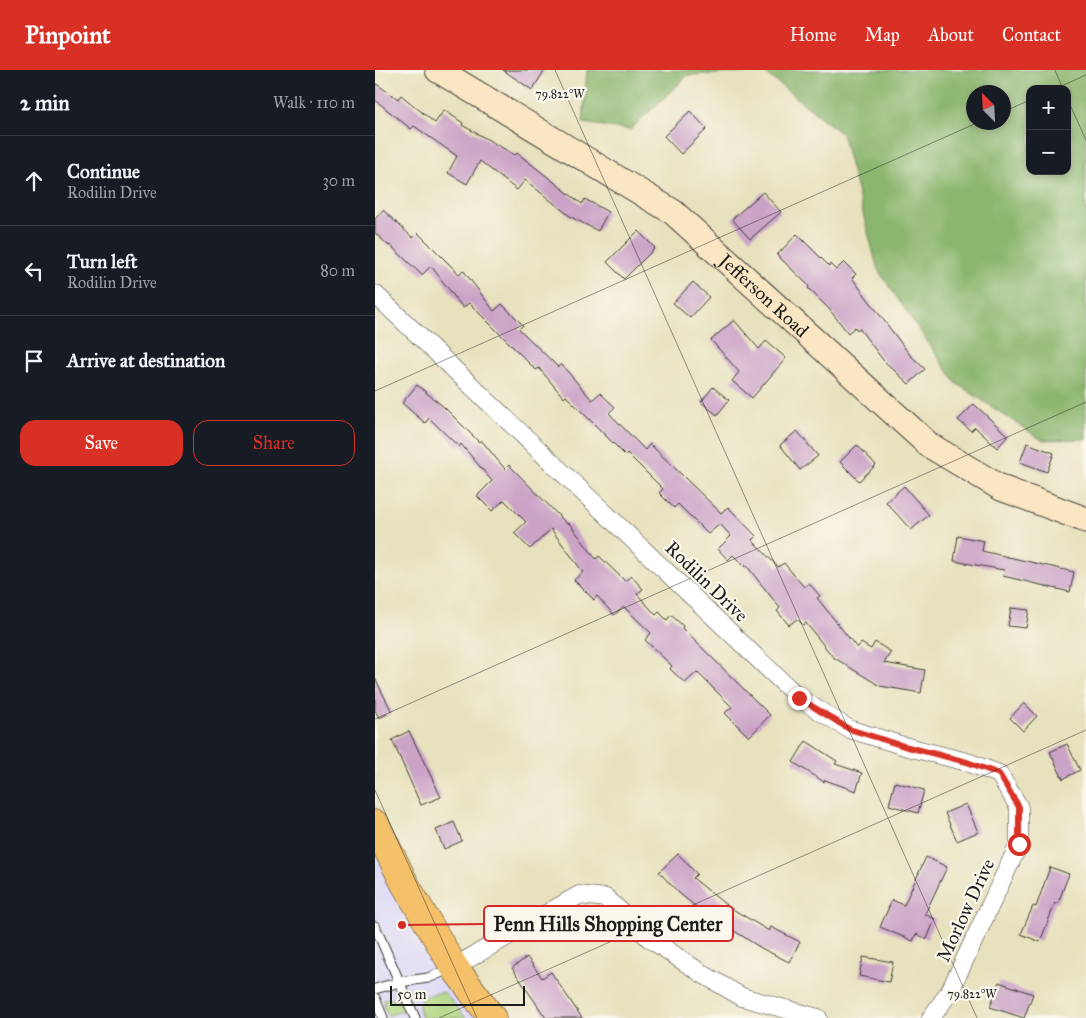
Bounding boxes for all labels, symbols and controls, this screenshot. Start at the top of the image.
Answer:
text: Pinpoint [25,20,111,50]
text: Home [790,24,837,46]
text: Map [865,24,900,46]
text: About [928,24,974,46]
text: Contact [1002,24,1061,46]
north arrow [966,85,1011,130]
map controls [1026,85,1071,175]
button: + [1026,85,1071,130]
text: 79.822°W [535,87,585,101]
text: 2 min [20,90,70,116]
text: Walk · 110 m [273,93,355,112]
button: − [1026,130,1071,175]
text: Continue [67,160,140,183]
icon: ahead [20,167,48,195]
text: 30 m [322,171,355,190]
text: Rodilin Drive [67,183,157,202]
street label: Jefferson Road [712,247,814,342]
text: Turn left [67,250,137,273]
icon: left [20,257,48,285]
text: 80 m [320,261,355,280]
text: Rodilin Drive [67,273,157,292]
icon: arrive [20,347,48,375]
text: Arrive at destination [67,349,225,372]
button: Save [20,420,183,466]
button: Share [193,420,355,466]
street label: Rodilin Drive [660,536,753,627]
route end [788,687,811,710]
route start [1008,833,1031,856]
street label: Morlow Drive [932,855,999,965]
callout: Penn Hills Shopping Center [484,906,733,941]
text: Penn Hills Shopping Center [494,912,723,937]
scale bar [390,983,525,1006]
text: 50 m [397,986,426,1003]
text: 79.822°W [947,987,997,1001]

